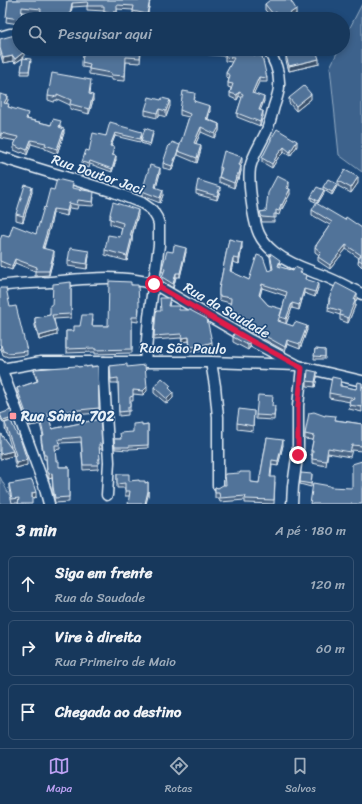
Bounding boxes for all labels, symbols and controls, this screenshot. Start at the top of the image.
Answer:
search box [12,12,350,56]
text: Pesquisar aqui [58,21,152,47]
icon: search [26,23,48,45]
street label: Rua Doutor Jaci [48,147,149,202]
route start [145,275,163,293]
street label: Rua da Saudade [178,275,275,346]
street label: Rua São Paulo [140,335,227,362]
place label: Rua Sônia, 702 [20,404,115,429]
marker: Rua Sônia, 702 [8,411,18,421]
route end [289,446,307,464]
text: 3 min [16,515,57,545]
text: A pé · 180 m [275,519,346,542]
text: Siga em frente [55,560,152,586]
icon: ahead [17,573,39,595]
text: 120 m [310,573,345,596]
text: Rua da Saudade [55,586,145,609]
text: Vire à direita [55,624,141,650]
icon: right [17,637,39,659]
text: 60 m [316,637,345,660]
text: Rua Primeiro de Maio [55,650,176,673]
text: Chegada ao destino [55,699,181,725]
icon: arrive [17,701,39,723]
tab: Mapa [46,755,72,798]
tab: Rotas [165,755,192,798]
tab: Salvos [285,755,316,798]

